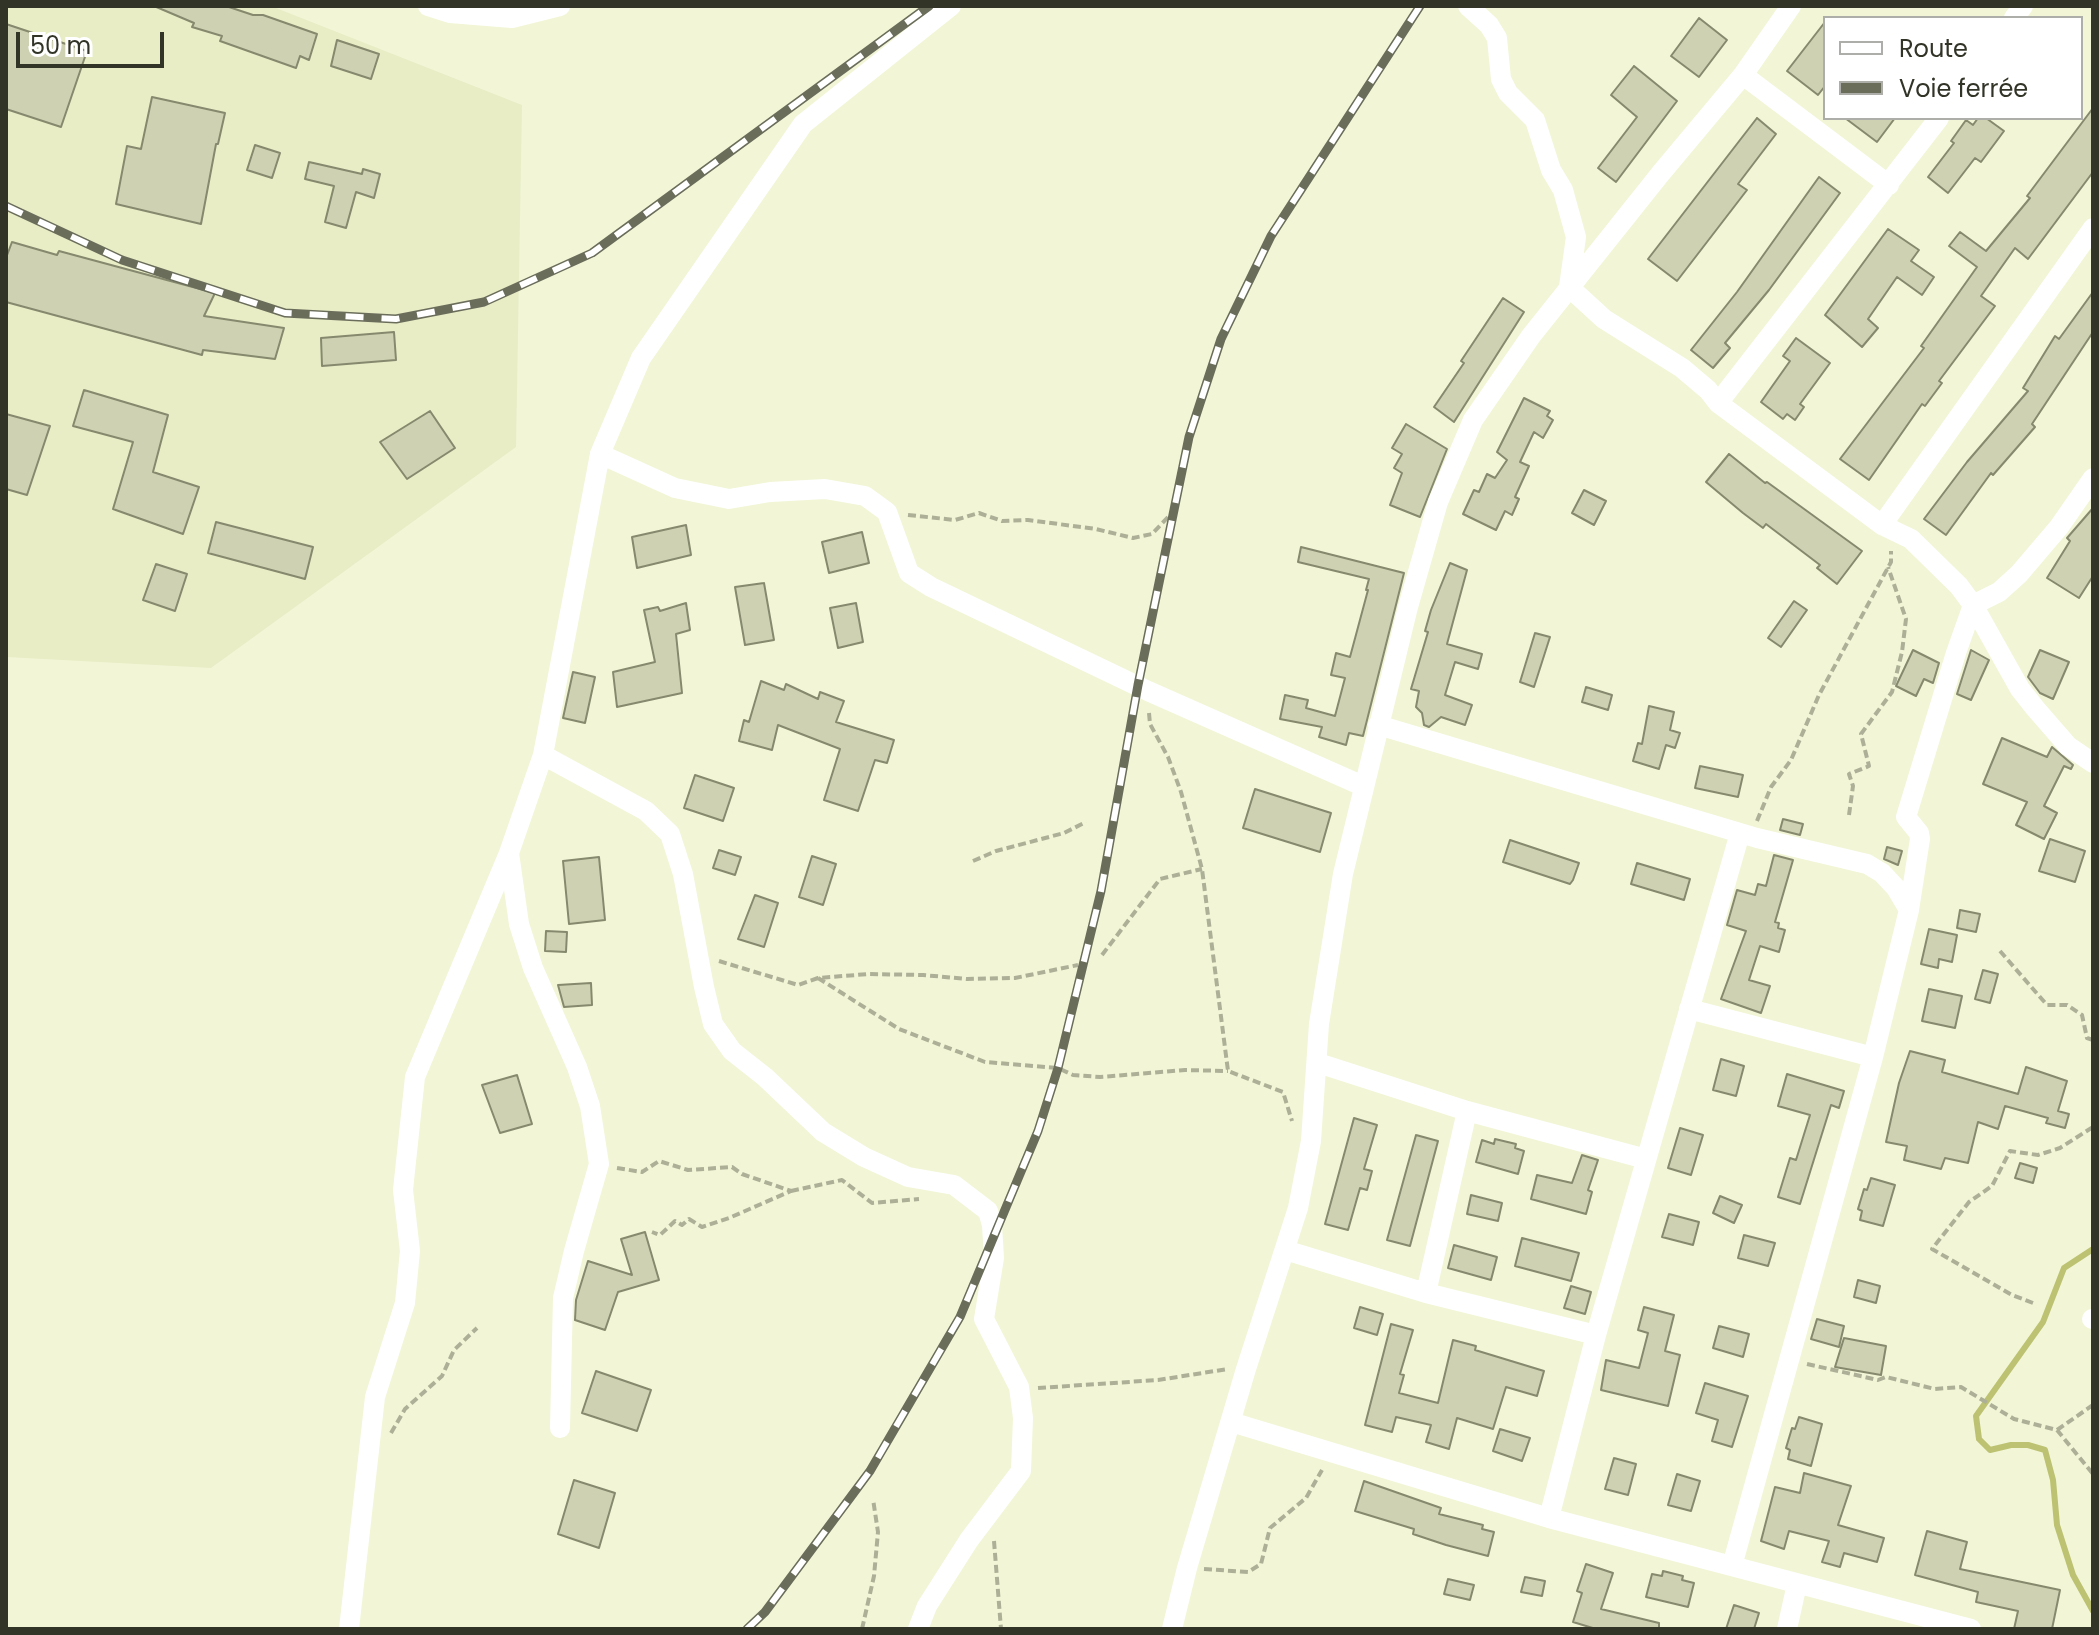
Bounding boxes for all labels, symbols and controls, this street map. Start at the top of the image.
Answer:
scale bar [20,16,168,66]
legend [1823,16,2083,120]
text: 50 m [30,29,91,62]
text: Route [1899,32,1968,65]
text: Voie ferrée [1899,72,2028,105]

